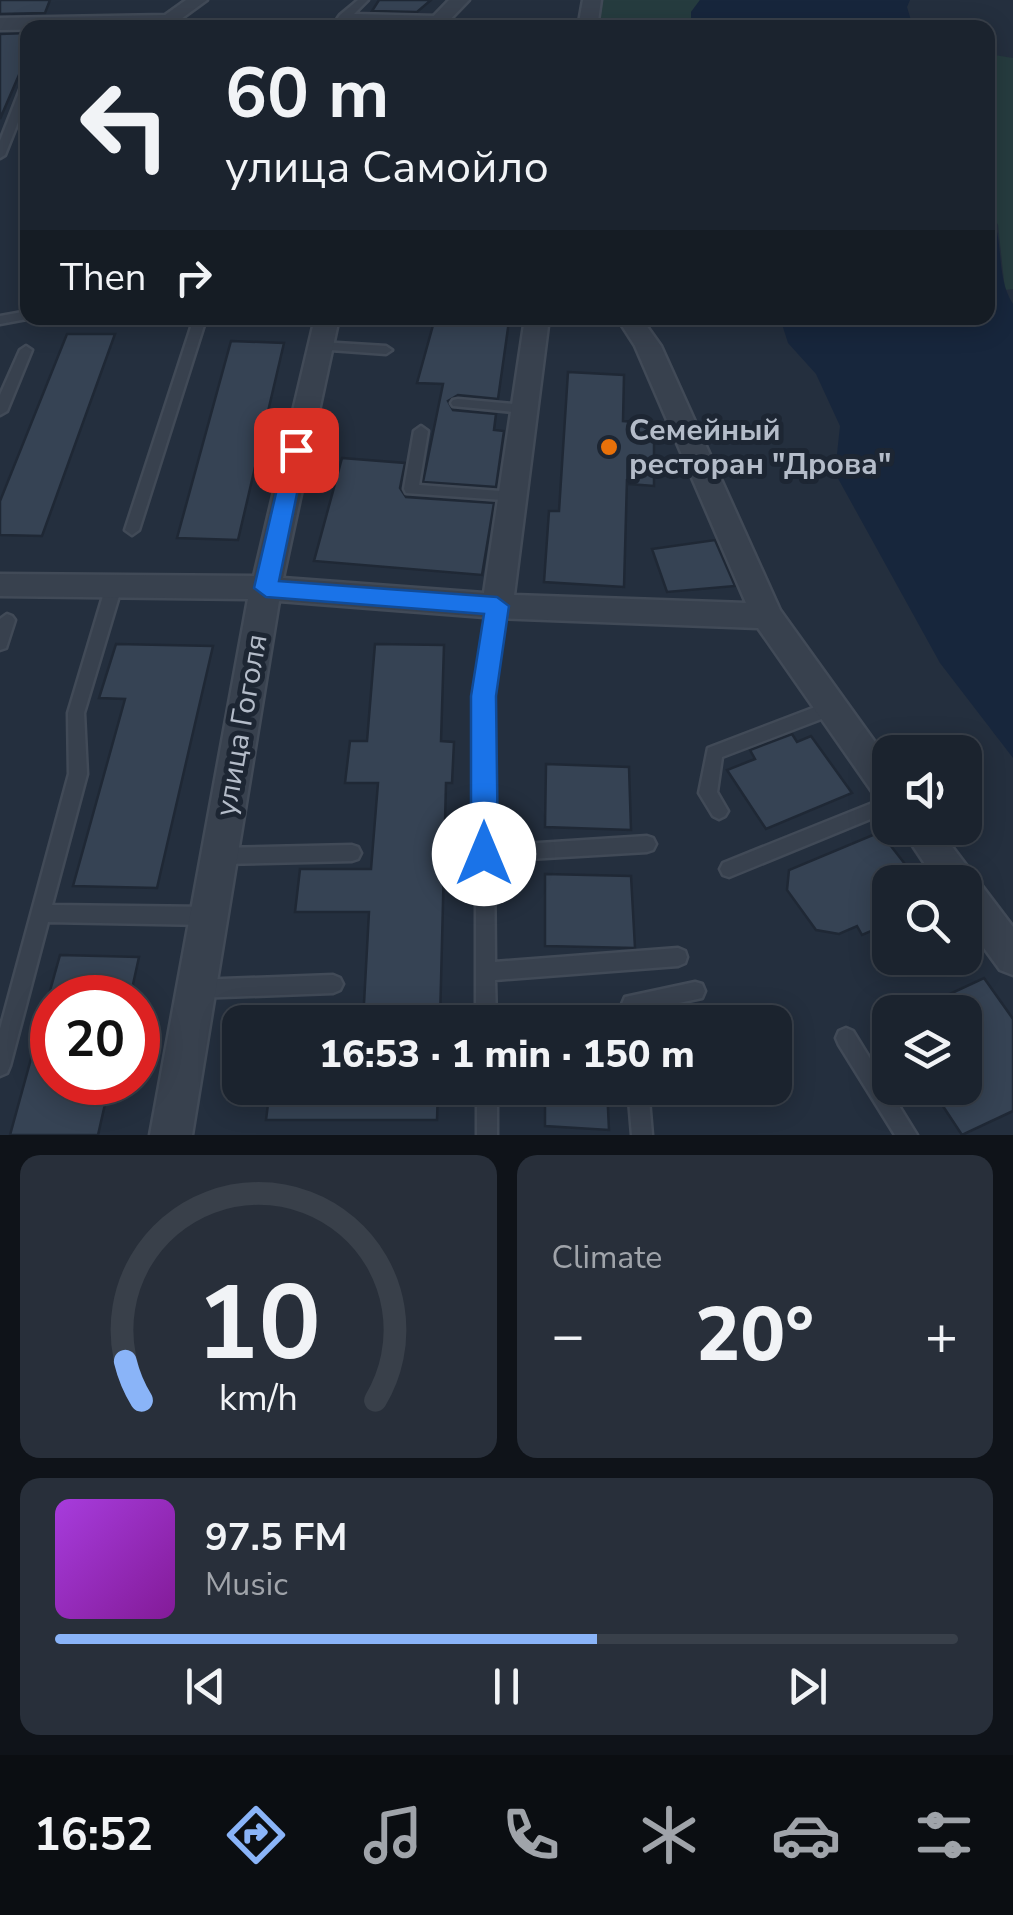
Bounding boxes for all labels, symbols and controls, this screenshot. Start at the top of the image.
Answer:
text: 60 m [225,46,389,142]
icon: left [60,60,190,190]
text: улица Самойло [225,137,549,198]
icon: right [166,250,221,305]
text: Then [60,252,146,303]
pin [254,408,339,493]
place label: Семейный ресторан "Дрова" [629,410,891,485]
icon: arrive [269,423,324,478]
marker: Семейный ресторан "Дрова" [598,436,620,458]
street label: улица Гоголя [205,631,278,819]
map controls [872,735,982,1105]
button: sound [872,735,982,845]
position arrow [432,802,536,906]
button: search [872,865,982,975]
speed limit sign: 20 [30,975,160,1105]
button: layers [872,995,982,1105]
text: 16:53 · 1 min · 150 m [319,1029,695,1080]
text: Climate [552,1236,662,1279]
text: 10 [196,1253,321,1395]
text: 20° [695,1284,814,1386]
text: − [552,1298,585,1373]
text: + [925,1298,958,1373]
text: km/h [219,1374,298,1423]
text: 97.5 FM [205,1512,347,1563]
text: Music [205,1563,288,1606]
icon: previous [178,1659,233,1714]
icon: pause [479,1659,534,1714]
icon: next [780,1659,835,1714]
icon: directions [221,1800,291,1870]
icon: music [358,1800,428,1870]
icon: phone [496,1800,566,1870]
icon: climate [634,1800,704,1870]
icon: car [771,1800,841,1870]
icon: filters [909,1800,979,1870]
text: 16:52 [34,1805,153,1866]

